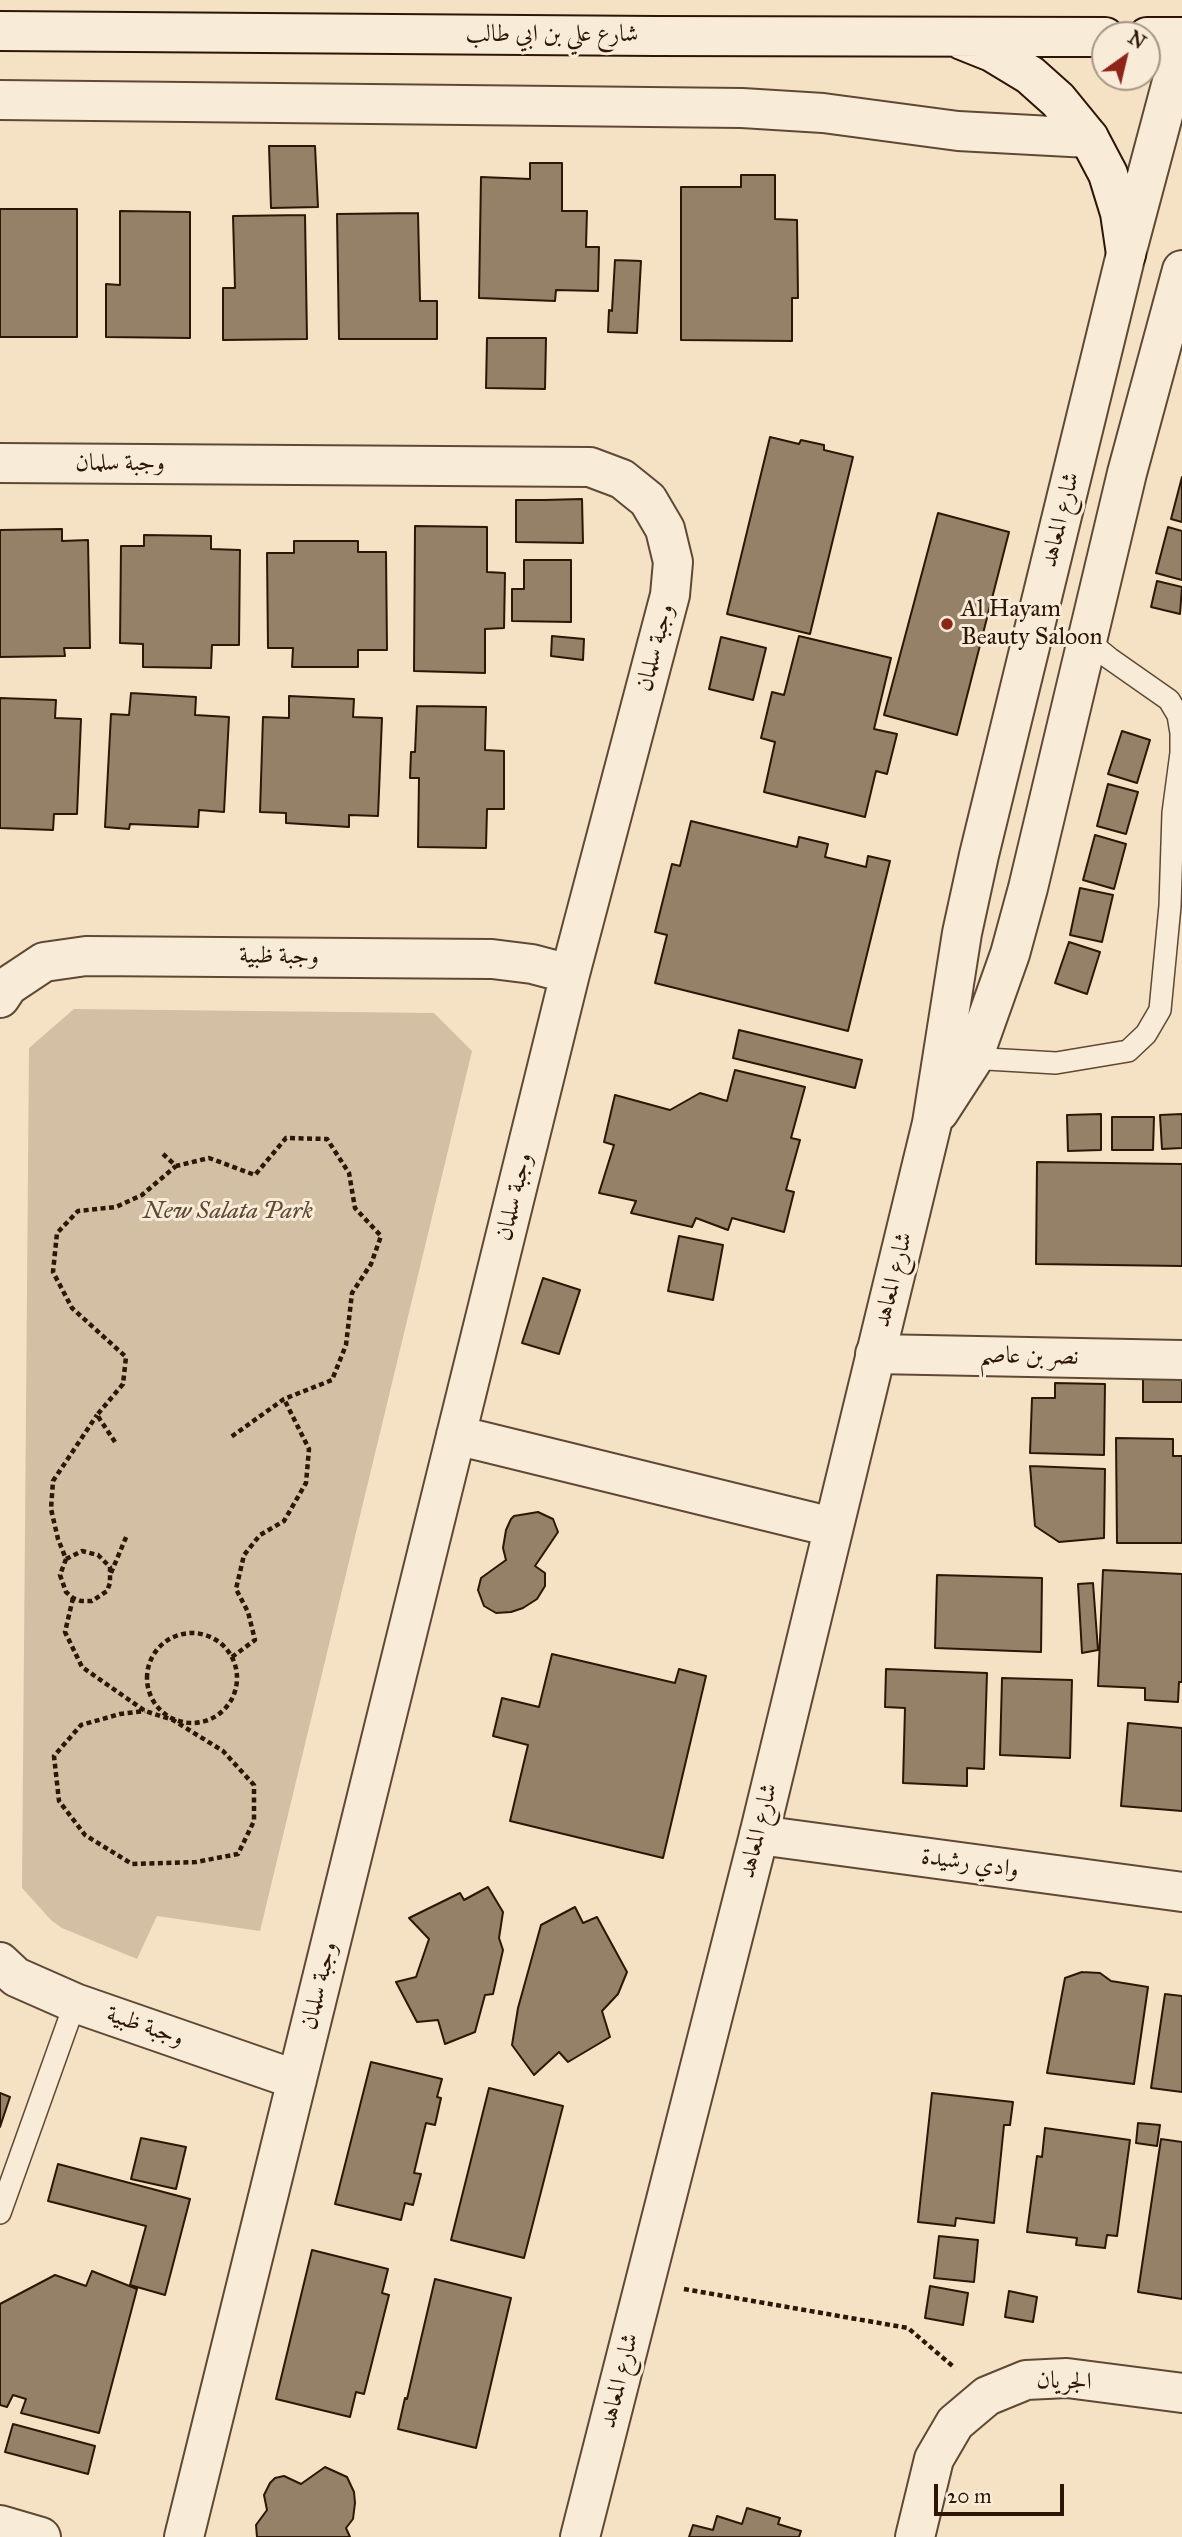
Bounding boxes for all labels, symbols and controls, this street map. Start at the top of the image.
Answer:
street label: شارع علي بن ابي طالب [466,21,638,49]
north arrow [1091,21,1161,91]
text: N [1124,26,1150,54]
street label: وجبة سلمان [75,450,165,478]
street label: شارع المعاهد [1035,469,1087,571]
place label: Al Hayam Beauty Saloon [961,596,1103,652]
street label: وجبة سلمان [631,601,681,695]
marker: Al Hayam Beauty Saloon [939,616,955,632]
street label: وجبة ظبية [239,942,319,972]
street label: وجبة سلمان [490,1150,540,1244]
park label: New Salata Park [143,1198,313,1226]
street label: شارع المعاهد [868,1229,920,1331]
street label: نصر بن عاصم [979,1342,1079,1372]
street label: شارع المعاهد [733,1780,785,1882]
street label: وادي رشيدة [919,1843,1021,1885]
street label: وجبة سلمان [295,1939,345,2033]
street label: وجبة ظبية [103,2000,187,2054]
street label: شارع المعاهد [594,2330,646,2432]
street label: الجريان [1036,2367,1092,2397]
scale bar [937,2470,1066,2514]
text: 20 m [947,2483,992,2509]

